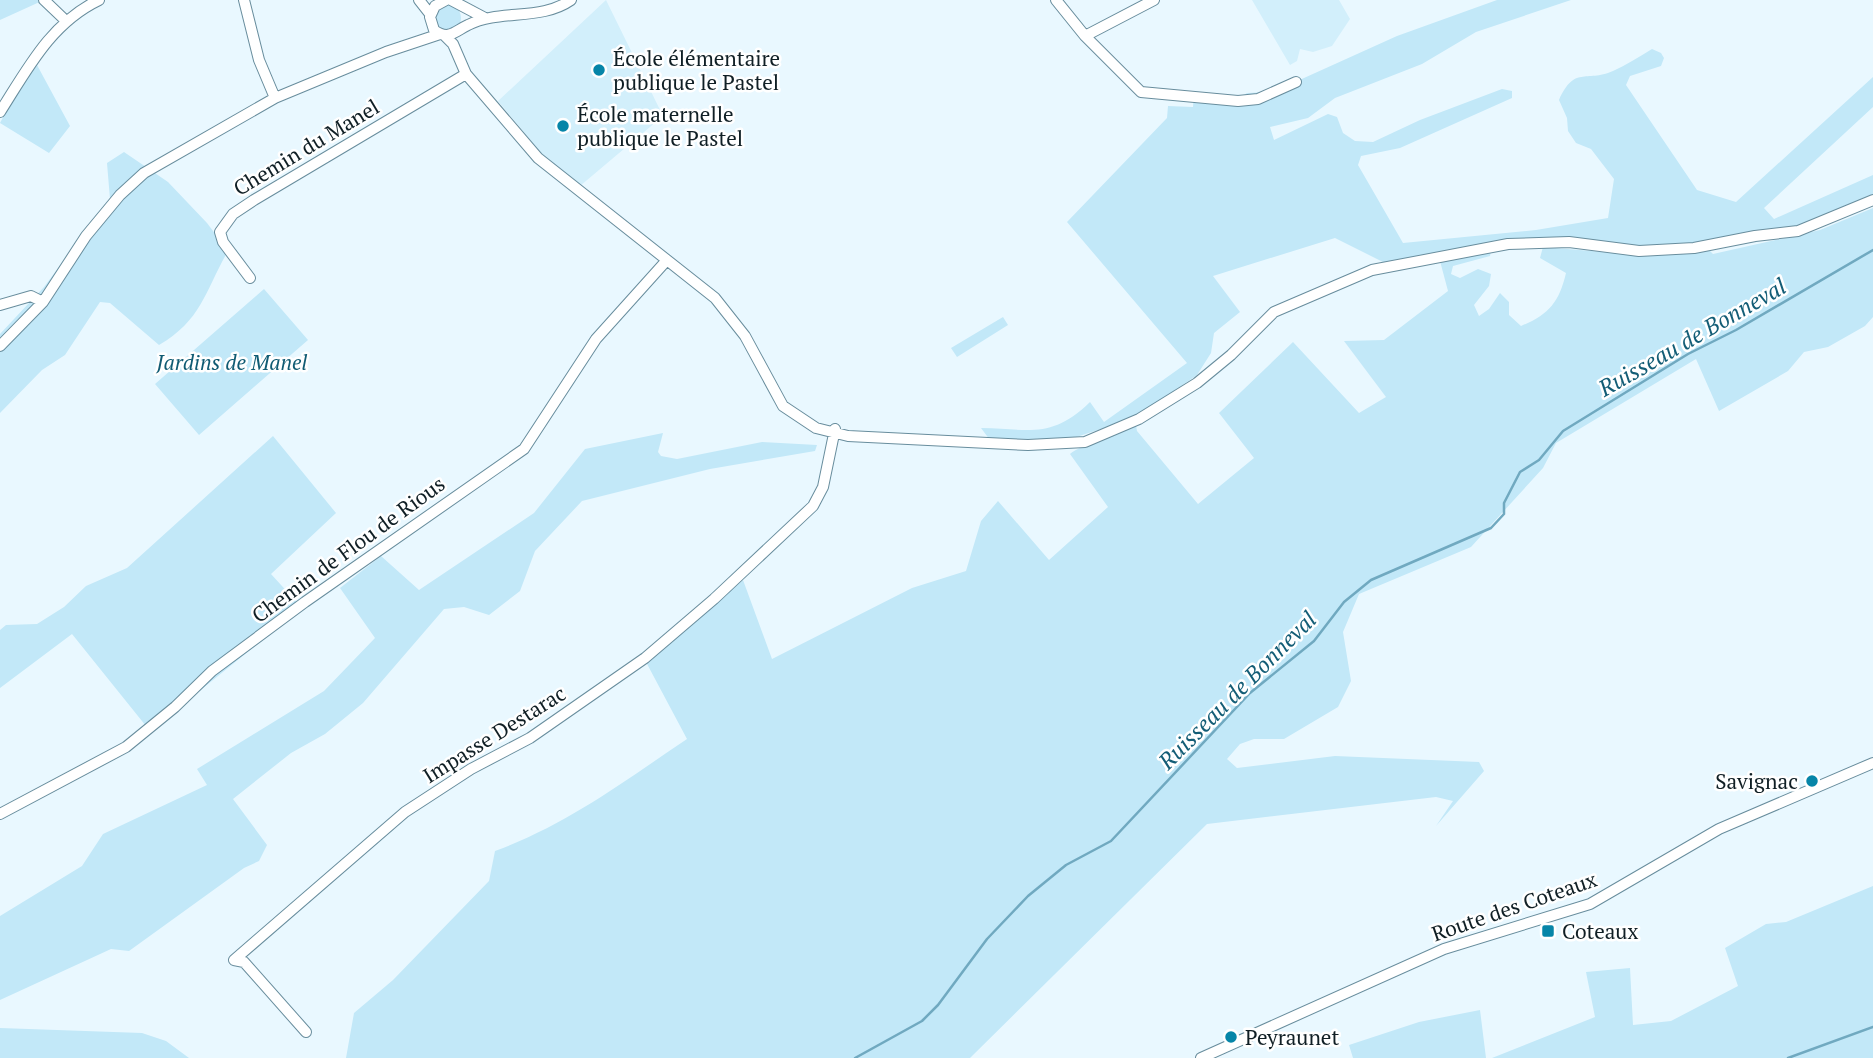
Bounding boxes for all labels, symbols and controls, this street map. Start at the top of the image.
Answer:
place label: École élémentaire publique le Pastel [613,44,780,96]
marker: École élémentaire publique le Pastel [591,62,607,78]
street label: Chemin du Manel [228,92,384,202]
place label: École maternelle publique le Pastel [577,100,743,152]
marker: École maternelle publique le Pastel [555,118,571,134]
water label: Ruisseau de Bonneval [1592,270,1792,404]
park label: Jardins de Manel [156,348,308,376]
street label: Chemin de Flou de Rious [246,469,450,629]
water label: Ruisseau de Bonneval [1150,604,1323,777]
street label: Impasse Destarac [417,679,571,789]
place label: Savignac [1715,767,1798,795]
marker: Savignac [1804,773,1820,789]
street label: Route des Coteaux [1428,866,1600,946]
place label: Coteaux [1562,918,1638,944]
marker: Coteaux [1540,923,1556,939]
place label: Peyraunet [1245,1023,1339,1051]
marker: Peyraunet [1223,1029,1239,1045]

